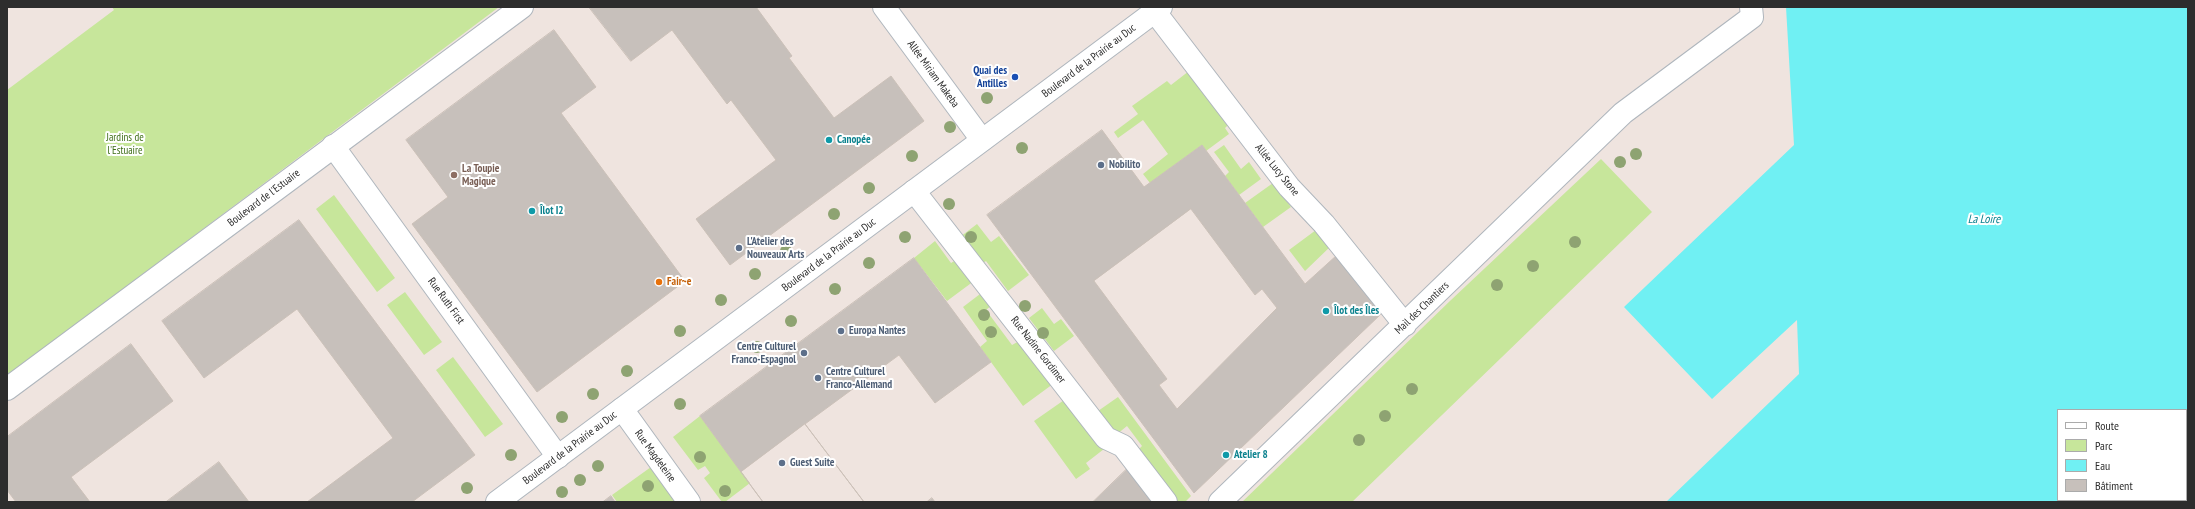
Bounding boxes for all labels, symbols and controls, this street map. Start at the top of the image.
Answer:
street label: Boulevard de la Prairie au Duc [1039,21,1139,101]
street label: Allée Miriam Makeba [904,38,962,110]
place label: Quai des Antilles [973,64,1007,90]
marker: Quai des Antilles [1010,72,1020,82]
park label: Jardins de l'Estuaire [106,131,144,157]
place label: Canopée [837,133,871,147]
marker: Canopée [824,135,834,145]
street label: Allée Lucy Stone [1252,141,1302,199]
place label: Nobilito [1109,158,1140,172]
marker: Nobilito [1096,160,1106,170]
place label: La Toupie Magique [462,162,499,188]
street label: Boulevard de l'Estuaire [225,166,303,230]
marker: La Toupie Magique [449,170,459,180]
place label: Îlot I2 [540,204,564,218]
marker: Îlot I2 [527,206,537,216]
water label: La Loire [1968,213,2000,227]
street label: Boulevard de la Prairie au Duc [779,215,879,295]
place label: L'Atelier des Nouveaux Arts [747,235,804,261]
marker: L'Atelier des Nouveaux Arts [734,243,744,253]
street label: Rue Ruth First [425,275,467,327]
place label: Fair~e [667,275,691,289]
marker: Fair~e [654,277,664,287]
street label: Mail des Chantiers [1392,279,1452,337]
place label: Îlot des Îles [1334,304,1379,318]
marker: Îlot des Îles [1321,306,1331,316]
street label: Rue Nadine Gordimer [1008,314,1068,386]
place label: Europa Nantes [849,324,906,338]
marker: Europa Nantes [836,326,846,336]
place label: Centre Culturel Franco-Espagnol [731,340,796,366]
marker: Centre Culturel Franco-Espagnol [799,348,809,358]
place label: Centre Culturel Franco-Allemand [826,365,892,391]
marker: Centre Culturel Franco-Allemand [813,373,823,383]
street label: Boulevard de la Prairie au Duc [520,408,620,488]
legend [2057,409,2187,501]
text: Route [2095,418,2119,433]
street label: Rue Magdeleine [632,427,678,485]
text: Parc [2095,438,2112,453]
place label: Atelier 8 [1234,448,1268,462]
marker: Atelier 8 [1221,450,1231,460]
place label: Guest Suite [790,456,835,470]
marker: Guest Suite [777,458,787,468]
text: Eau [2095,458,2110,473]
text: Bâtiment [2095,478,2133,493]

